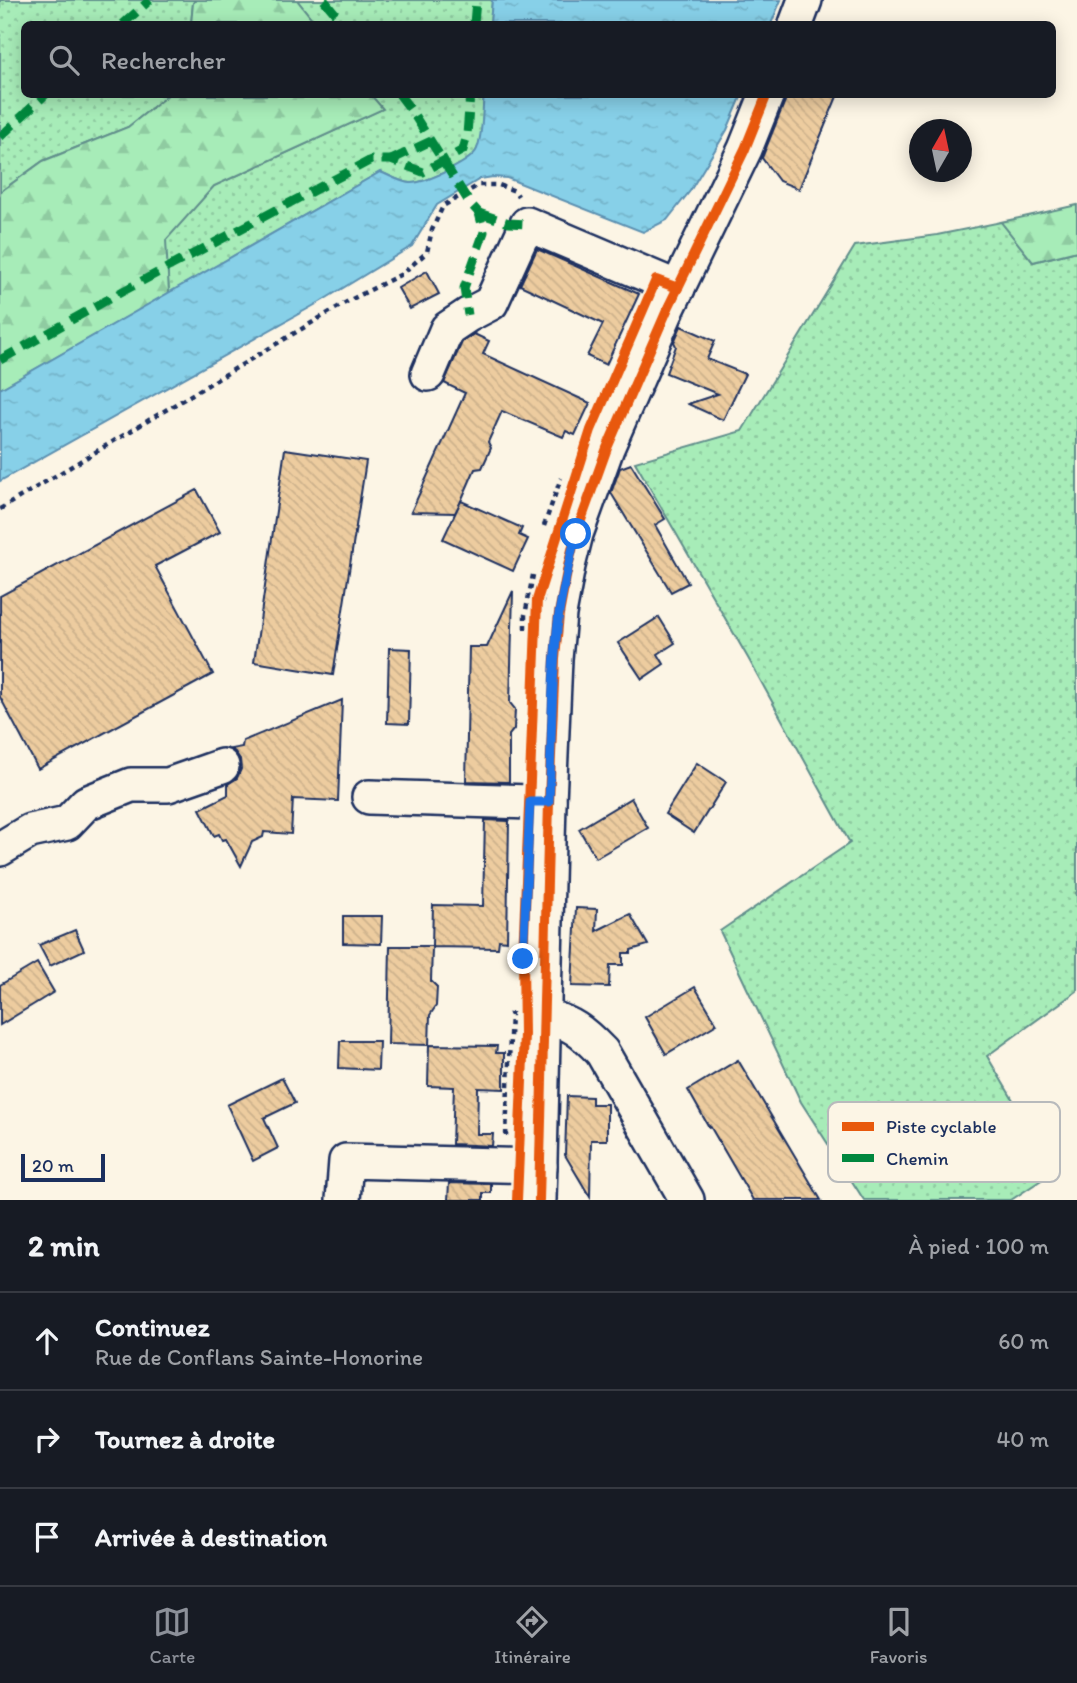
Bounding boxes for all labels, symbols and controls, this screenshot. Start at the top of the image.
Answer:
search box [21,21,1056,98]
icon: search [45,41,83,79]
text: Rechercher [101,44,225,76]
north arrow [909,119,972,182]
route start [560,518,591,549]
route end [507,943,538,974]
legend [828,1102,1060,1182]
text: Piste cyclable [886,1115,997,1138]
text: Chemin [886,1147,949,1170]
scale bar [21,1151,105,1183]
text: 20 m [32,1154,74,1177]
text: 2 min [28,1227,99,1264]
text: À pied · 100 m [908,1232,1049,1260]
text: Continuez [95,1311,210,1343]
icon: ahead [28,1322,66,1360]
text: 60 m [998,1327,1049,1355]
text: Rue de Conflans Sainte-Honorine [95,1343,423,1371]
icon: right [28,1420,66,1458]
text: Tournez à droite [95,1423,275,1455]
text: 40 m [996,1425,1049,1453]
icon: arrive [28,1518,66,1556]
text: Arrivée à destination [95,1521,327,1553]
tab: Carte [149,1603,195,1668]
tab: Itinéraire [494,1603,571,1668]
tab: Favoris [870,1603,928,1668]

